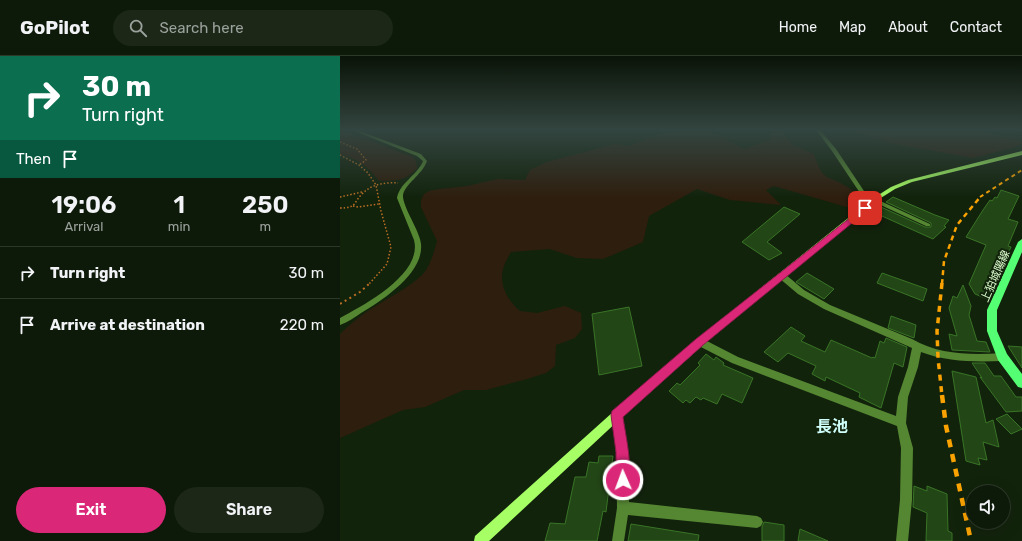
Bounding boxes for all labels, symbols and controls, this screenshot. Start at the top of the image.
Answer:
search box [113,10,393,46]
text: GoPilot [20,16,89,39]
icon: search [127,17,149,39]
text: Search here [159,19,244,37]
text: Home [779,19,817,36]
text: Map [839,19,866,36]
text: About [888,19,928,36]
text: Contact [950,19,1002,36]
text: 30 m [82,70,151,103]
icon: right [16,72,68,124]
text: Turn right [82,104,164,126]
icon: arrive [59,148,81,170]
text: Then [16,150,51,168]
text: 19:06 [52,191,116,219]
text: 1 [173,191,185,219]
text: 250 [242,191,288,219]
pin [848,191,882,225]
icon: arrive [854,197,876,219]
text: Arrival [64,219,103,234]
text: min [168,219,190,234]
text: m [259,219,271,234]
street label: 上狛城陽線 [978,248,1013,304]
icon: right [16,262,38,284]
text: Turn right [50,264,125,282]
text: 30 m [288,264,324,282]
icon: arrive [16,314,38,336]
text: Arrive at destination [50,316,205,334]
text: 220 m [280,316,324,334]
district label: 長池 [816,417,848,436]
position arrow [602,459,644,501]
map controls [966,485,1010,529]
button: sound [966,485,1010,529]
button: Exit [16,487,166,533]
button: Share [174,487,324,533]

